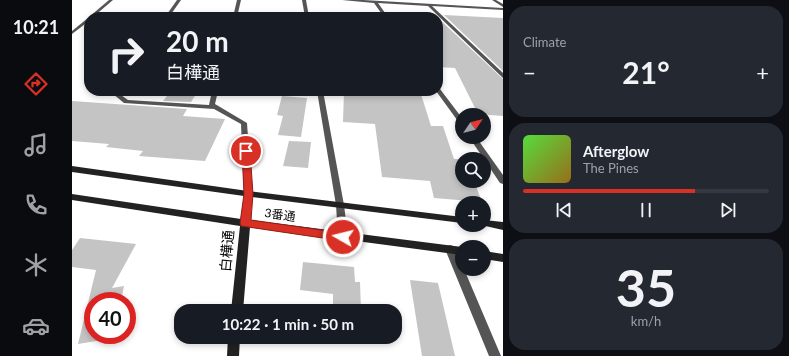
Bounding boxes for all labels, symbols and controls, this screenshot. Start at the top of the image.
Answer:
text: 10:21 [13,16,59,38]
text: 20 m [166,24,229,58]
icon: right [100,28,152,80]
text: Climate [523,34,566,50]
text: 21° [622,54,670,90]
text: − [523,59,536,86]
text: + [756,59,769,86]
text: 白樺通 [166,61,220,83]
icon: directions [22,70,50,98]
north arrow [455,108,491,144]
map controls [455,108,491,276]
icon: music [22,131,50,159]
pin [229,134,263,168]
icon: arrive [235,140,257,162]
text: Afterglow [583,142,649,160]
button: search [455,152,491,188]
text: The Pines [583,160,639,176]
icon: phone [22,191,50,219]
button: + [455,196,491,232]
icon: previous [553,199,575,221]
icon: pause [635,199,657,221]
icon: next [717,199,739,221]
street label: 3番通 [264,205,296,224]
position arrow [322,216,364,258]
street label: 白樺通 [216,229,237,273]
button: − [455,240,491,276]
icon: climate [22,251,50,279]
text: 35 [616,256,676,318]
speed limit sign: 40 [84,292,136,344]
icon: car [22,312,50,340]
text: km/h [631,313,661,329]
text: 10:22 · 1 min · 50 m [222,315,354,333]

